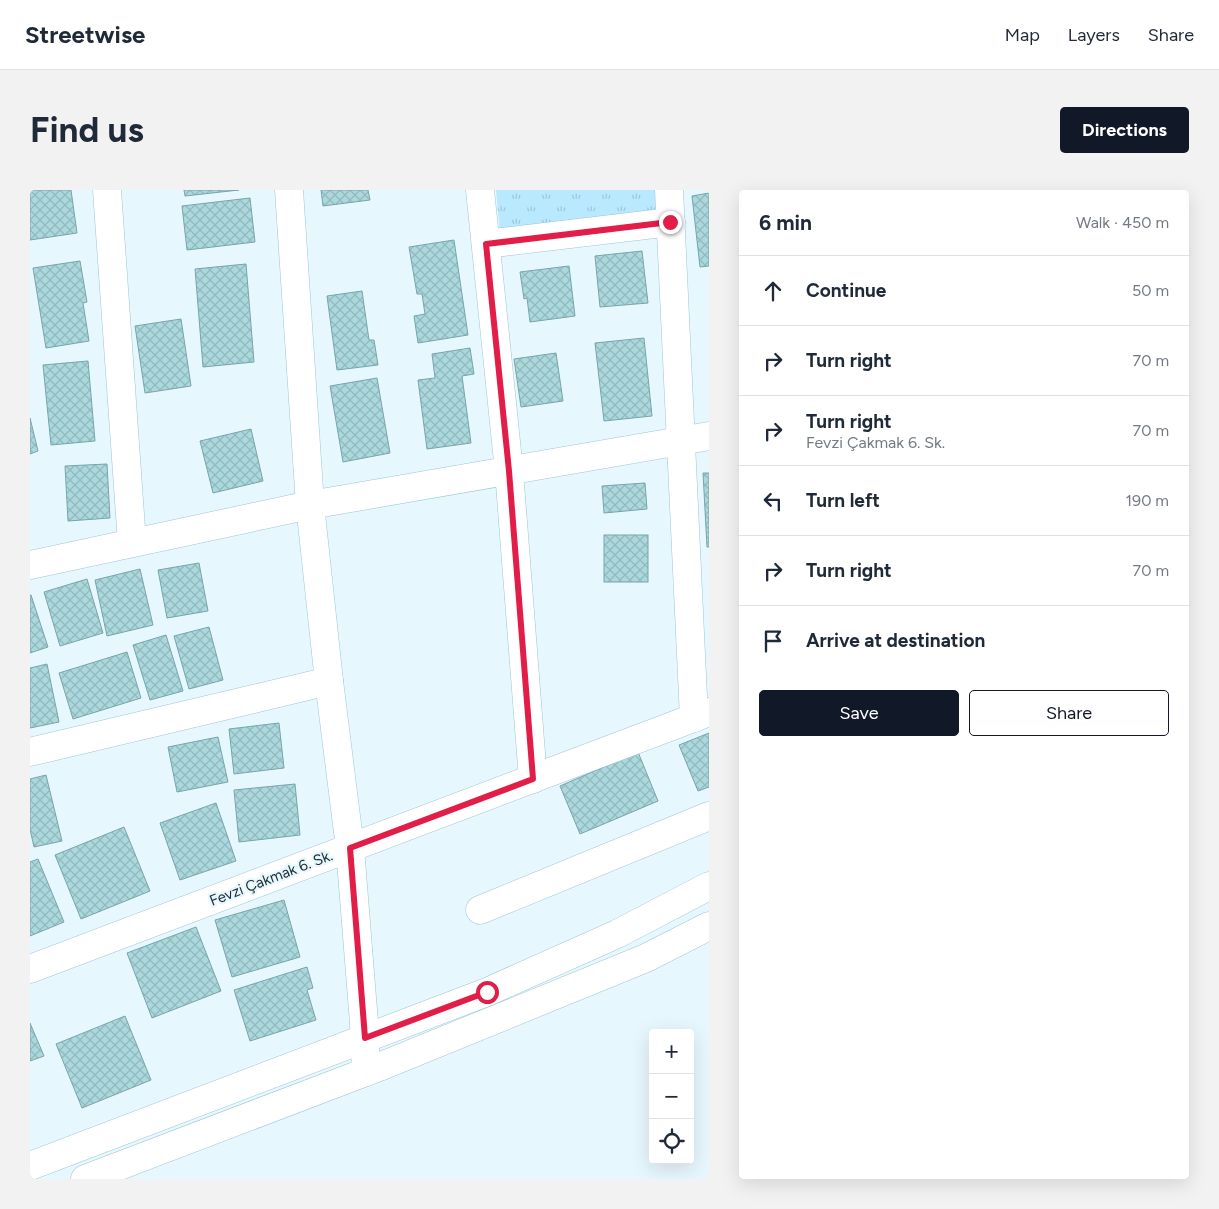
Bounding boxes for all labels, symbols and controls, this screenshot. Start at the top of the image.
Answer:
text: Streetwise [25,20,145,49]
text: Map [1005,24,1040,46]
text: Layers [1068,24,1120,46]
text: Share [1148,24,1194,46]
button: Directions [1060,107,1189,153]
text: Find us [30,109,144,151]
text: 6 min [759,210,812,235]
route end [659,211,682,234]
text: Walk · 450 m [1076,213,1169,232]
icon: ahead [759,277,787,305]
text: Continue [806,279,886,302]
text: 50 m [1132,281,1169,300]
icon: right [759,347,787,375]
text: Turn right [806,349,892,372]
text: 70 m [1133,351,1169,370]
text: Turn right [806,410,892,433]
icon: right [759,417,787,445]
text: 70 m [1133,421,1169,440]
text: Fevzi Çakmak 6. Sk. [806,433,945,452]
icon: left [759,487,787,515]
text: Turn left [806,489,880,512]
text: 190 m [1126,491,1169,510]
icon: right [759,557,787,585]
text: Turn right [806,559,892,582]
text: 70 m [1133,561,1169,580]
icon: arrive [759,627,787,655]
text: Arrive at destination [806,629,985,652]
button: Save [759,690,959,736]
button: Share [969,690,1169,736]
street label: Fevzi Çakmak 6. Sk. [207,846,335,910]
route start [476,981,499,1004]
map controls [649,1029,694,1164]
button: + [649,1029,694,1074]
button: − [649,1074,694,1119]
button: locate [649,1119,694,1164]

